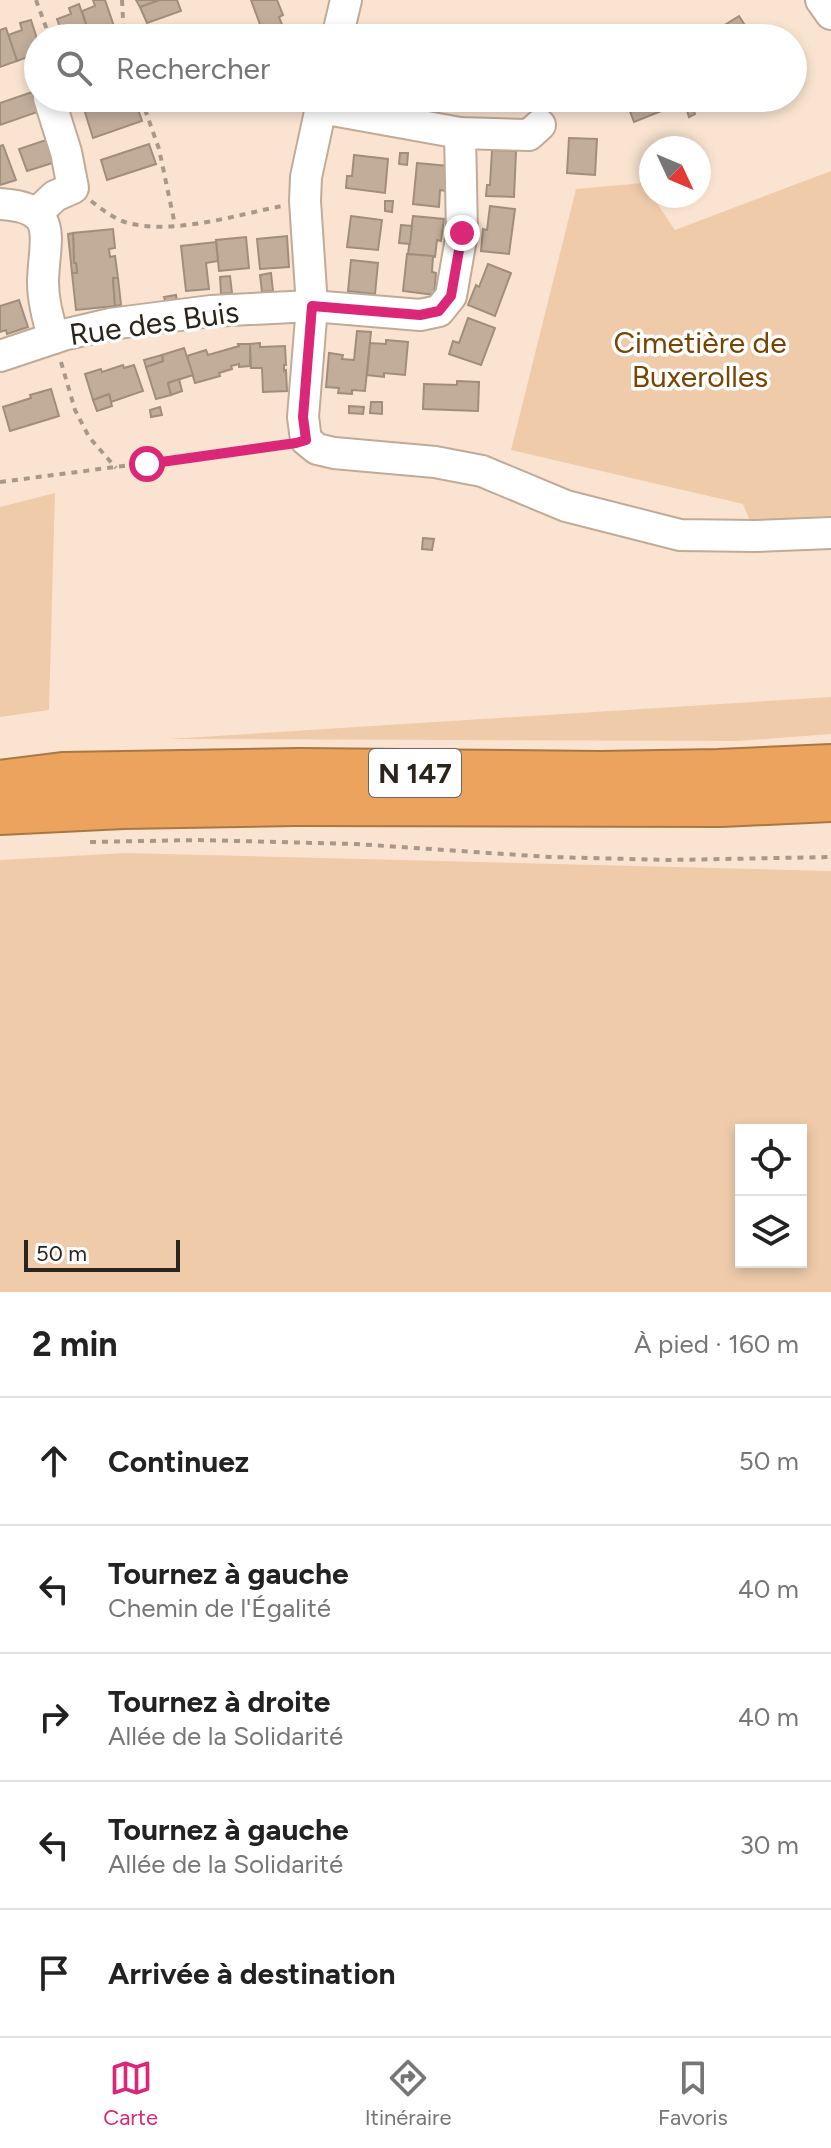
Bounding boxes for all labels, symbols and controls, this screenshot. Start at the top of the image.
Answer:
search box [24,24,807,112]
icon: search [52,46,96,90]
text: Rechercher [116,50,270,87]
north arrow [639,136,711,208]
route end [444,215,480,251]
street label: Rue des Buis [67,293,241,353]
park label: Cimetière de Buxerolles [613,324,787,395]
route start [129,446,165,482]
road number: N 147 [369,749,461,797]
map controls [735,1124,807,1268]
button: locate [735,1124,807,1196]
button: layers [735,1196,807,1268]
scale bar [24,1236,180,1272]
text: 50 m [36,1240,87,1267]
text: 2 min [32,1324,118,1365]
text: À pied · 160 m [634,1328,799,1360]
icon: ahead [32,1439,76,1483]
text: Continuez [108,1443,249,1480]
text: 50 m [739,1445,799,1477]
text: Tournez à gauche [108,1555,349,1592]
icon: left [32,1567,76,1611]
text: 40 m [738,1573,799,1605]
text: Chemin de l'Égalité [108,1592,331,1624]
text: Tournez à droite [108,1683,330,1720]
icon: right [32,1695,76,1739]
text: 40 m [738,1701,799,1733]
text: Allée de la Solidarité [108,1720,343,1752]
text: Tournez à gauche [108,1811,349,1848]
icon: left [32,1823,76,1867]
text: 30 m [740,1829,799,1861]
text: Allée de la Solidarité [108,1848,343,1880]
icon: arrive [32,1951,76,1995]
text: Arrivée à destination [108,1955,395,1992]
tab: Carte [103,2056,158,2131]
tab: Itinéraire [365,2056,452,2131]
tab: Favoris [658,2056,728,2131]

